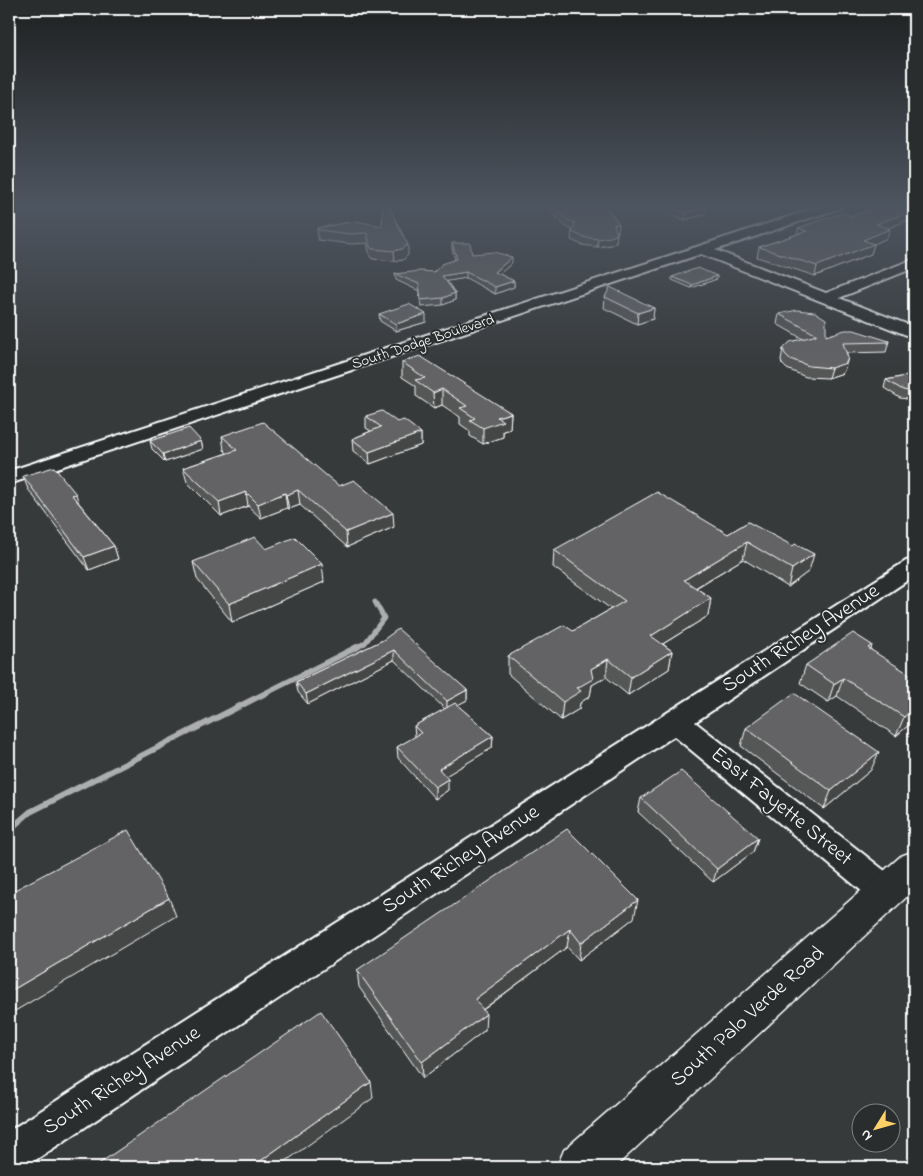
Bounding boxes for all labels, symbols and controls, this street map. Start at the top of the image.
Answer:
street label: South Dodge Boulevard [349,308,498,376]
street label: South Richey Avenue [716,576,887,703]
street label: East Fayette Street [702,740,858,875]
street label: South Richey Avenue [376,797,547,924]
street label: South Palo Verde Road [664,939,832,1095]
street label: South Richey Avenue [37,1018,208,1145]
north arrow [850,1104,900,1154]
text: N [856,1125,878,1145]

